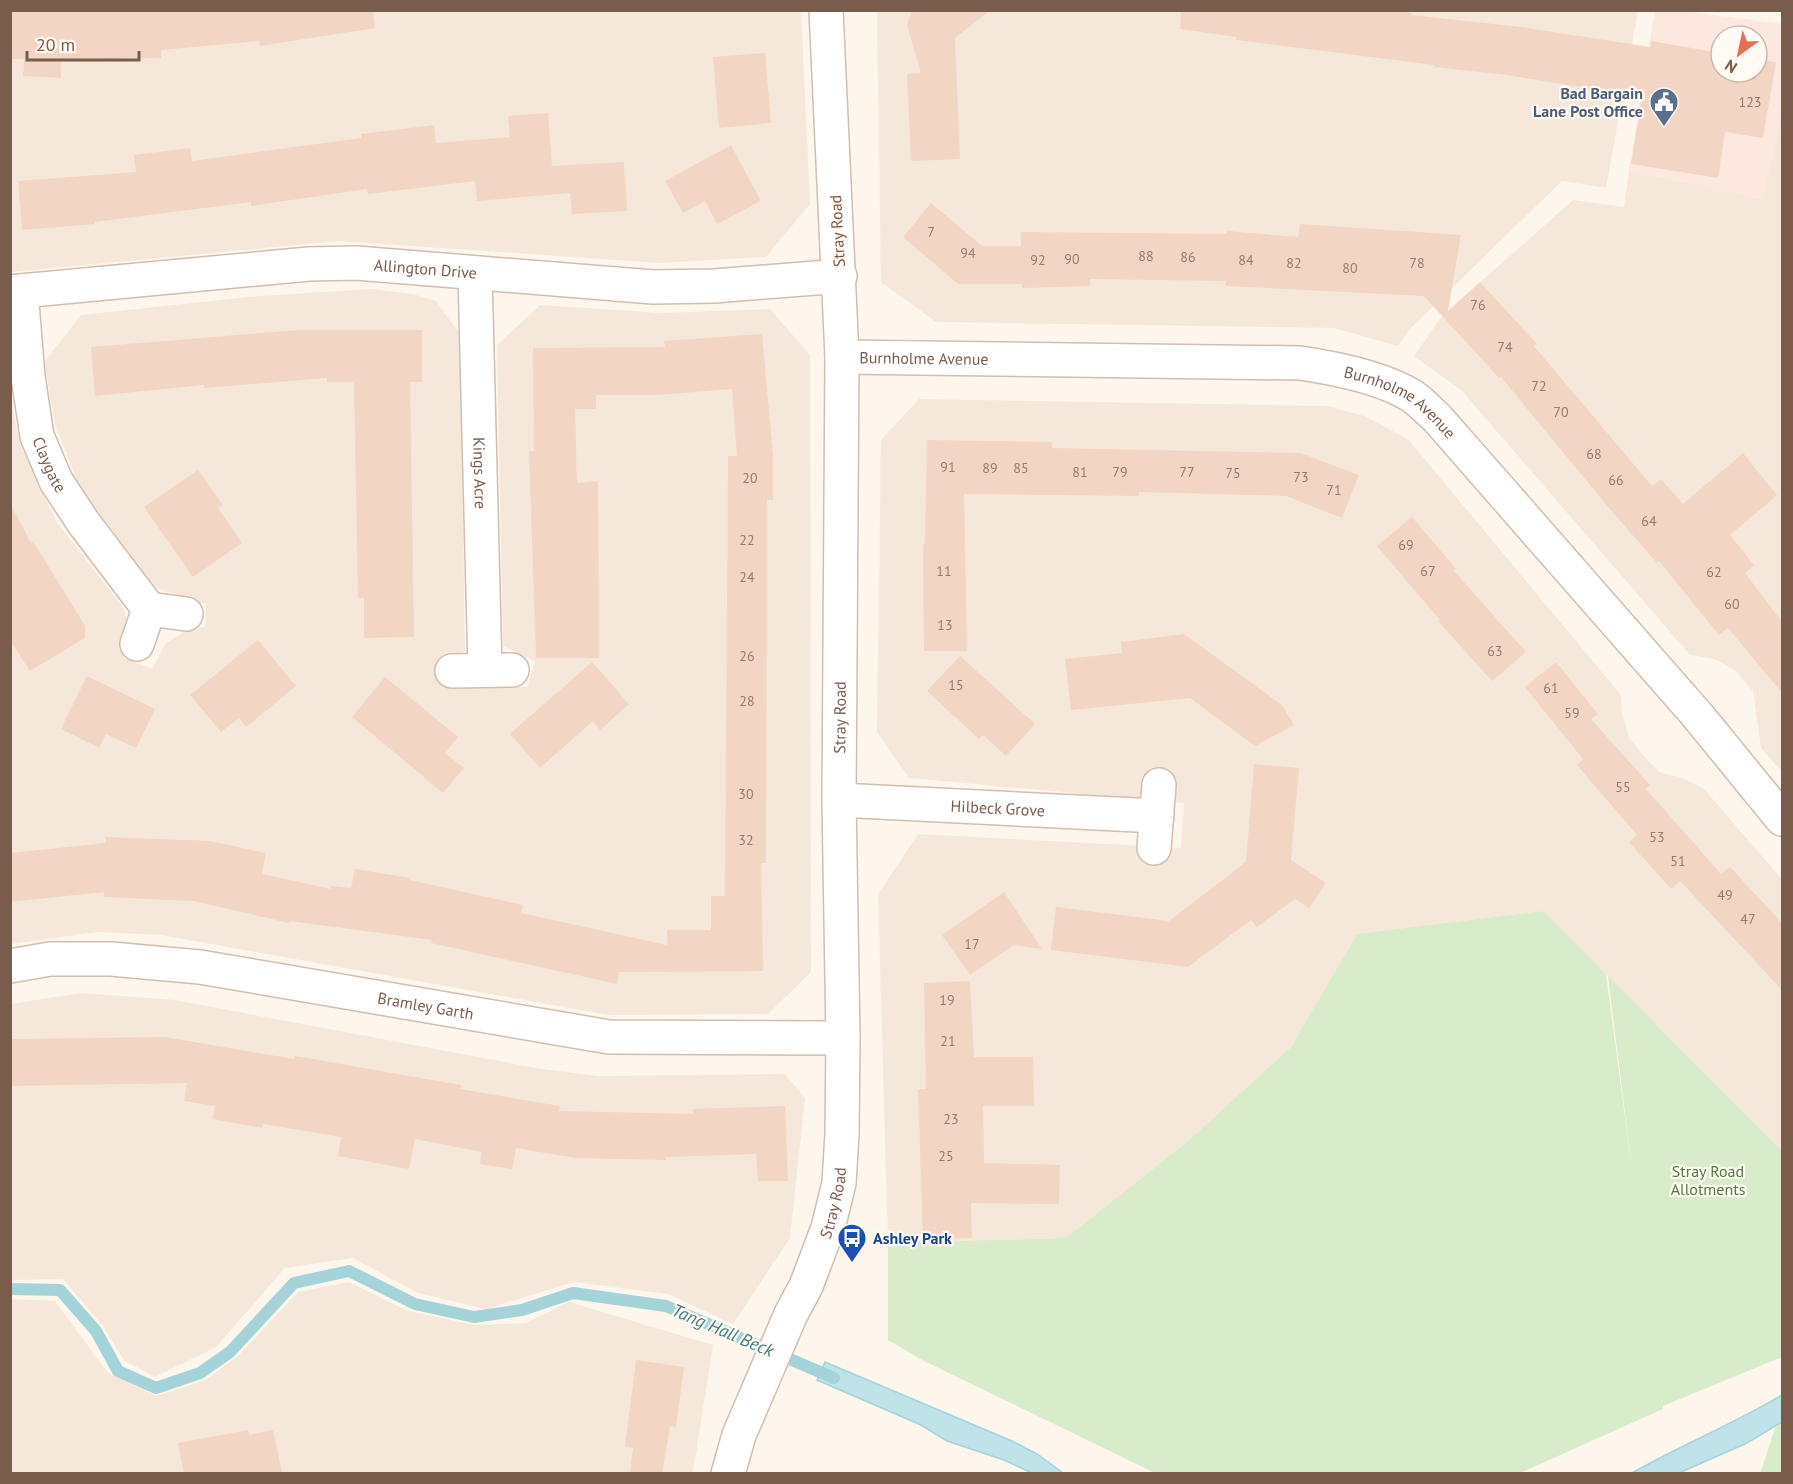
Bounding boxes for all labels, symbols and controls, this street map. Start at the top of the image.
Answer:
scale bar [27,24,140,62]
north arrow [1709,24,1769,84]
text: 20 m [36,33,75,56]
text: N [1721,55,1741,78]
place label: Bad Bargain Lane Post Office [1533,83,1643,121]
public building icon: Bad Bargain Lane Post Office [1648,86,1680,128]
house number: 123 [1739,93,1761,111]
street label: Stray Road [825,194,849,268]
house number: 7 [927,223,935,241]
house number: 94 [960,244,976,262]
house number: 88 [1138,247,1154,265]
house number: 86 [1180,248,1196,266]
house number: 90 [1064,250,1080,268]
house number: 92 [1030,251,1046,269]
house number: 84 [1238,251,1254,269]
street label: Allington Drive [373,254,478,283]
house number: 82 [1286,254,1302,272]
house number: 78 [1409,254,1425,272]
house number: 80 [1342,259,1358,277]
house number: 76 [1470,296,1486,314]
house number: 74 [1497,338,1513,356]
street label: Burnholme Avenue [859,347,989,369]
street label: Burnholme Avenue [1342,362,1460,442]
house number: 72 [1531,377,1547,395]
house number: 70 [1553,403,1569,421]
street label: Claygate [28,434,71,496]
street label: Kings Acre [469,437,491,509]
house number: 68 [1586,445,1602,463]
house number: 91 [940,458,956,476]
house number: 89 [982,459,998,477]
house number: 85 [1013,459,1029,477]
house number: 81 [1072,463,1088,481]
house number: 79 [1112,463,1128,481]
house number: 77 [1179,463,1195,481]
house number: 75 [1225,464,1241,482]
house number: 73 [1293,468,1309,486]
house number: 20 [742,469,758,487]
house number: 66 [1608,471,1624,489]
house number: 71 [1326,481,1342,499]
house number: 64 [1641,512,1657,530]
house number: 22 [739,531,755,549]
house number: 69 [1398,536,1414,554]
house number: 11 [936,562,952,580]
house number: 67 [1420,562,1436,580]
house number: 62 [1706,563,1722,581]
house number: 24 [739,568,755,586]
house number: 60 [1724,595,1740,613]
house number: 13 [937,616,953,634]
house number: 63 [1487,642,1503,660]
house number: 26 [739,647,755,665]
house number: 15 [948,676,964,694]
house number: 61 [1543,679,1559,697]
street label: Stray Road [829,681,850,754]
house number: 28 [739,692,755,710]
house number: 59 [1564,704,1580,722]
house number: 55 [1615,778,1631,796]
house number: 30 [738,785,754,803]
street label: Hilbeck Grove [950,796,1045,820]
house number: 53 [1649,828,1665,846]
house number: 32 [738,831,754,849]
house number: 51 [1670,852,1686,870]
house number: 49 [1717,886,1733,904]
house number: 47 [1740,910,1756,928]
house number: 17 [964,935,980,953]
street label: Bramley Garth [376,988,475,1024]
house number: 19 [939,991,955,1009]
house number: 21 [940,1032,956,1050]
house number: 23 [943,1110,959,1128]
house number: 25 [938,1147,954,1165]
park label: Stray Road Allotments [1671,1161,1746,1199]
street label: Stray Road [815,1167,850,1241]
bus stop icon: Ashley Park [836,1222,868,1264]
place label: Ashley Park [873,1228,952,1248]
water label: Tang Hall Beck [669,1298,778,1362]

